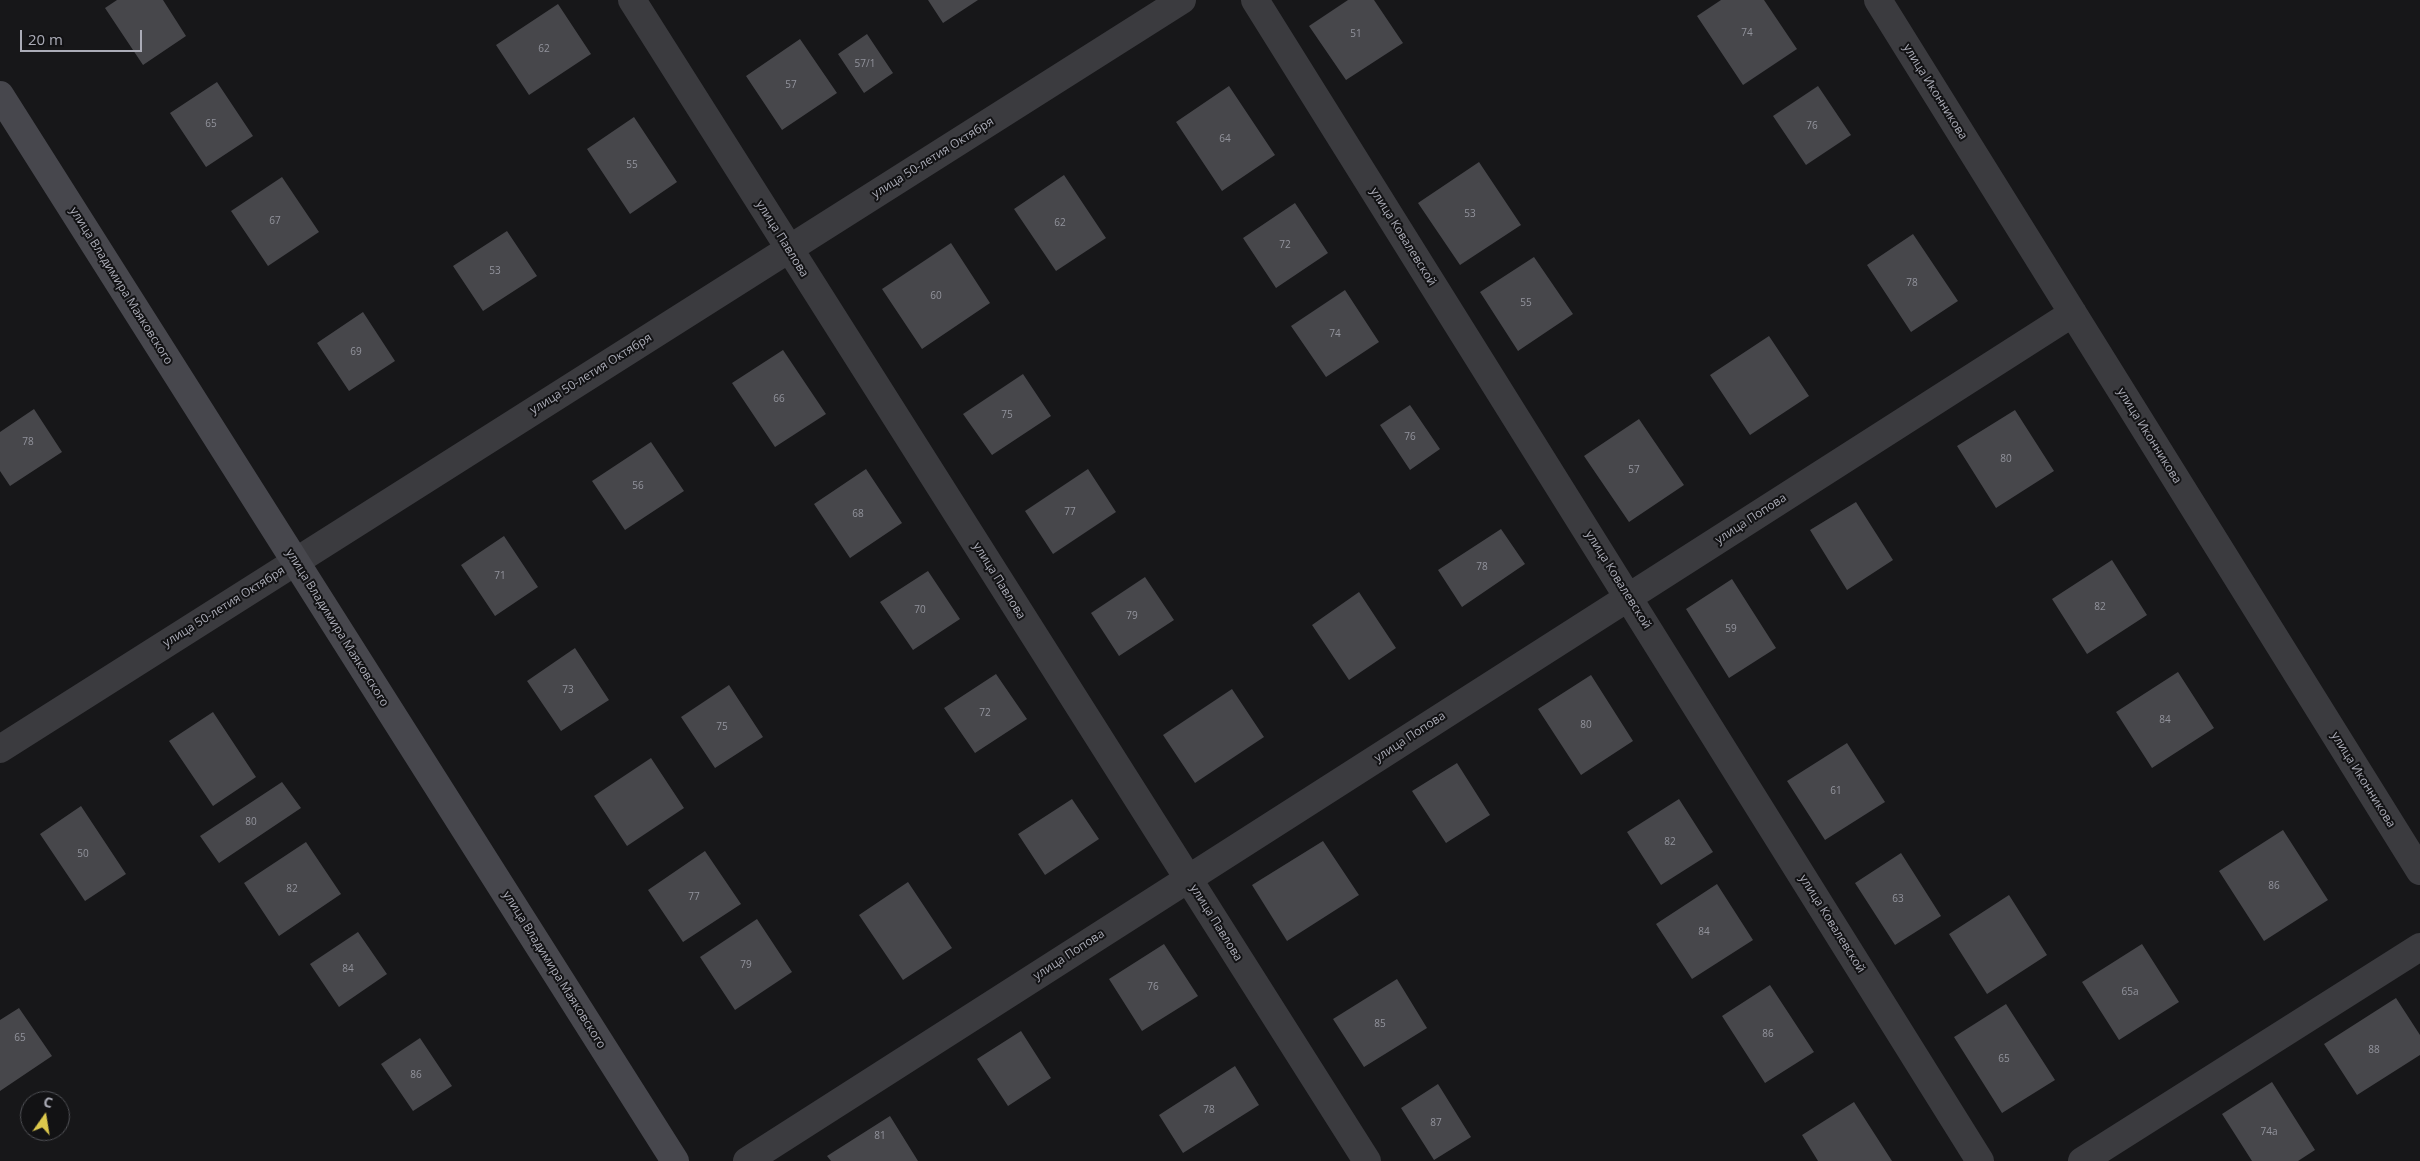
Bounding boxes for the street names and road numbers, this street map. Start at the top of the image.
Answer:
street label: улица Иконникова [1900,41,1970,143]
street label: улица 50-летия Октября [869,115,997,201]
street label: улица Ковалевской [1367,185,1439,289]
street label: улица Павлова [753,198,811,280]
street label: улица Владимира Маяковского [66,205,176,367]
street label: улица 50-летия Октября [527,331,655,417]
street label: улица Иконникова [2114,385,2184,487]
street label: улица Попова [1713,491,1789,547]
street label: улица Ковалевской [1582,528,1654,632]
street label: улица Павлова [970,540,1028,622]
street label: улица Владимира Маяковского [282,547,392,709]
street label: улица 50-летия Октября [160,564,288,650]
street label: улица Попова [1372,709,1448,765]
street label: улица Иконникова [2328,729,2398,831]
street label: улица Ковалевской [1796,872,1868,976]
street label: улица Павлова [1187,882,1245,964]
street label: улица Владимира Маяковского [499,889,609,1051]
street label: улица Попова [1031,927,1107,983]

